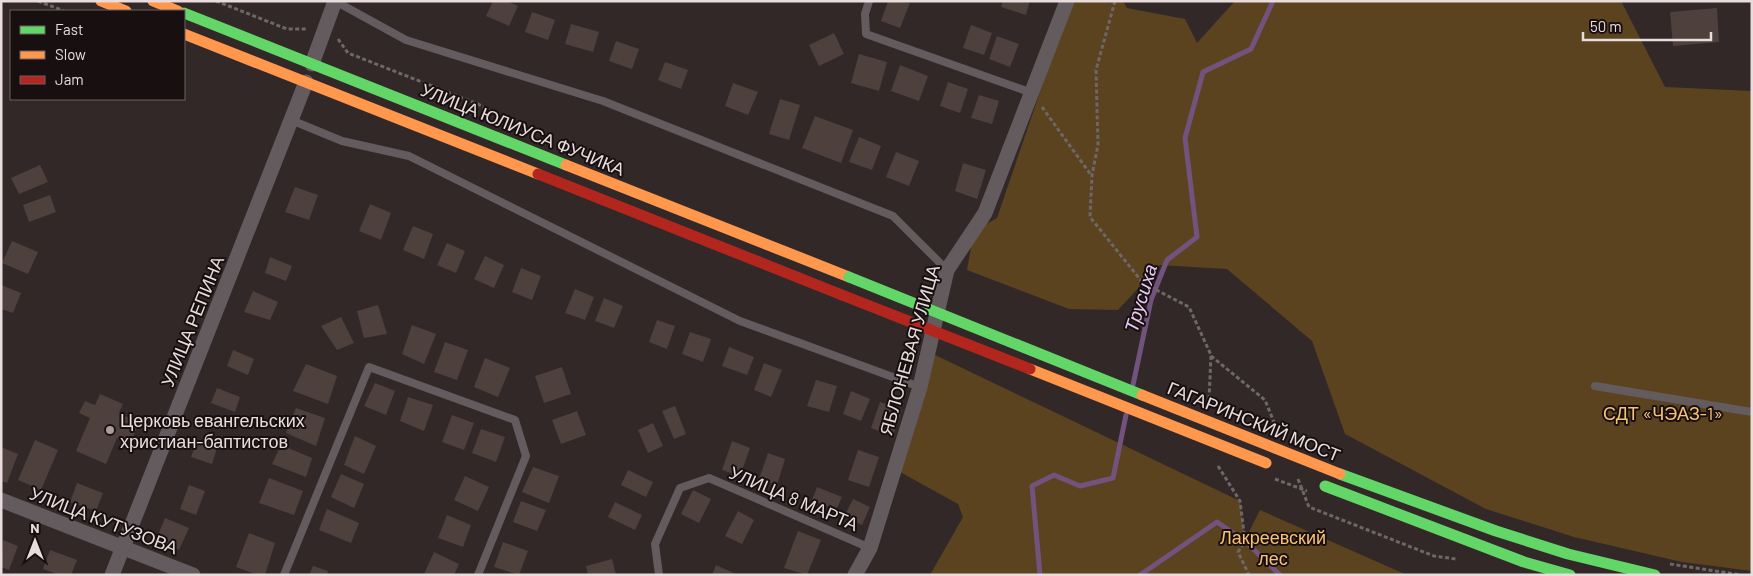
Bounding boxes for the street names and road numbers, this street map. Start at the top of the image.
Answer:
street label: УЛИЦА ЮЛИУСА ФУЧИКА [418,78,628,180]
street label: УЛИЦА РЕПИНА [156,252,228,390]
street label: ЯБЛОНЕВАЯ УЛИЦА [874,262,944,438]
street label: ГАГАРИНСКИЙ МОСТ [1164,376,1344,466]
street label: УЛИЦА 8 МАРТА [726,461,862,535]
street label: УЛИЦА КУТУЗОВА [27,482,181,558]

